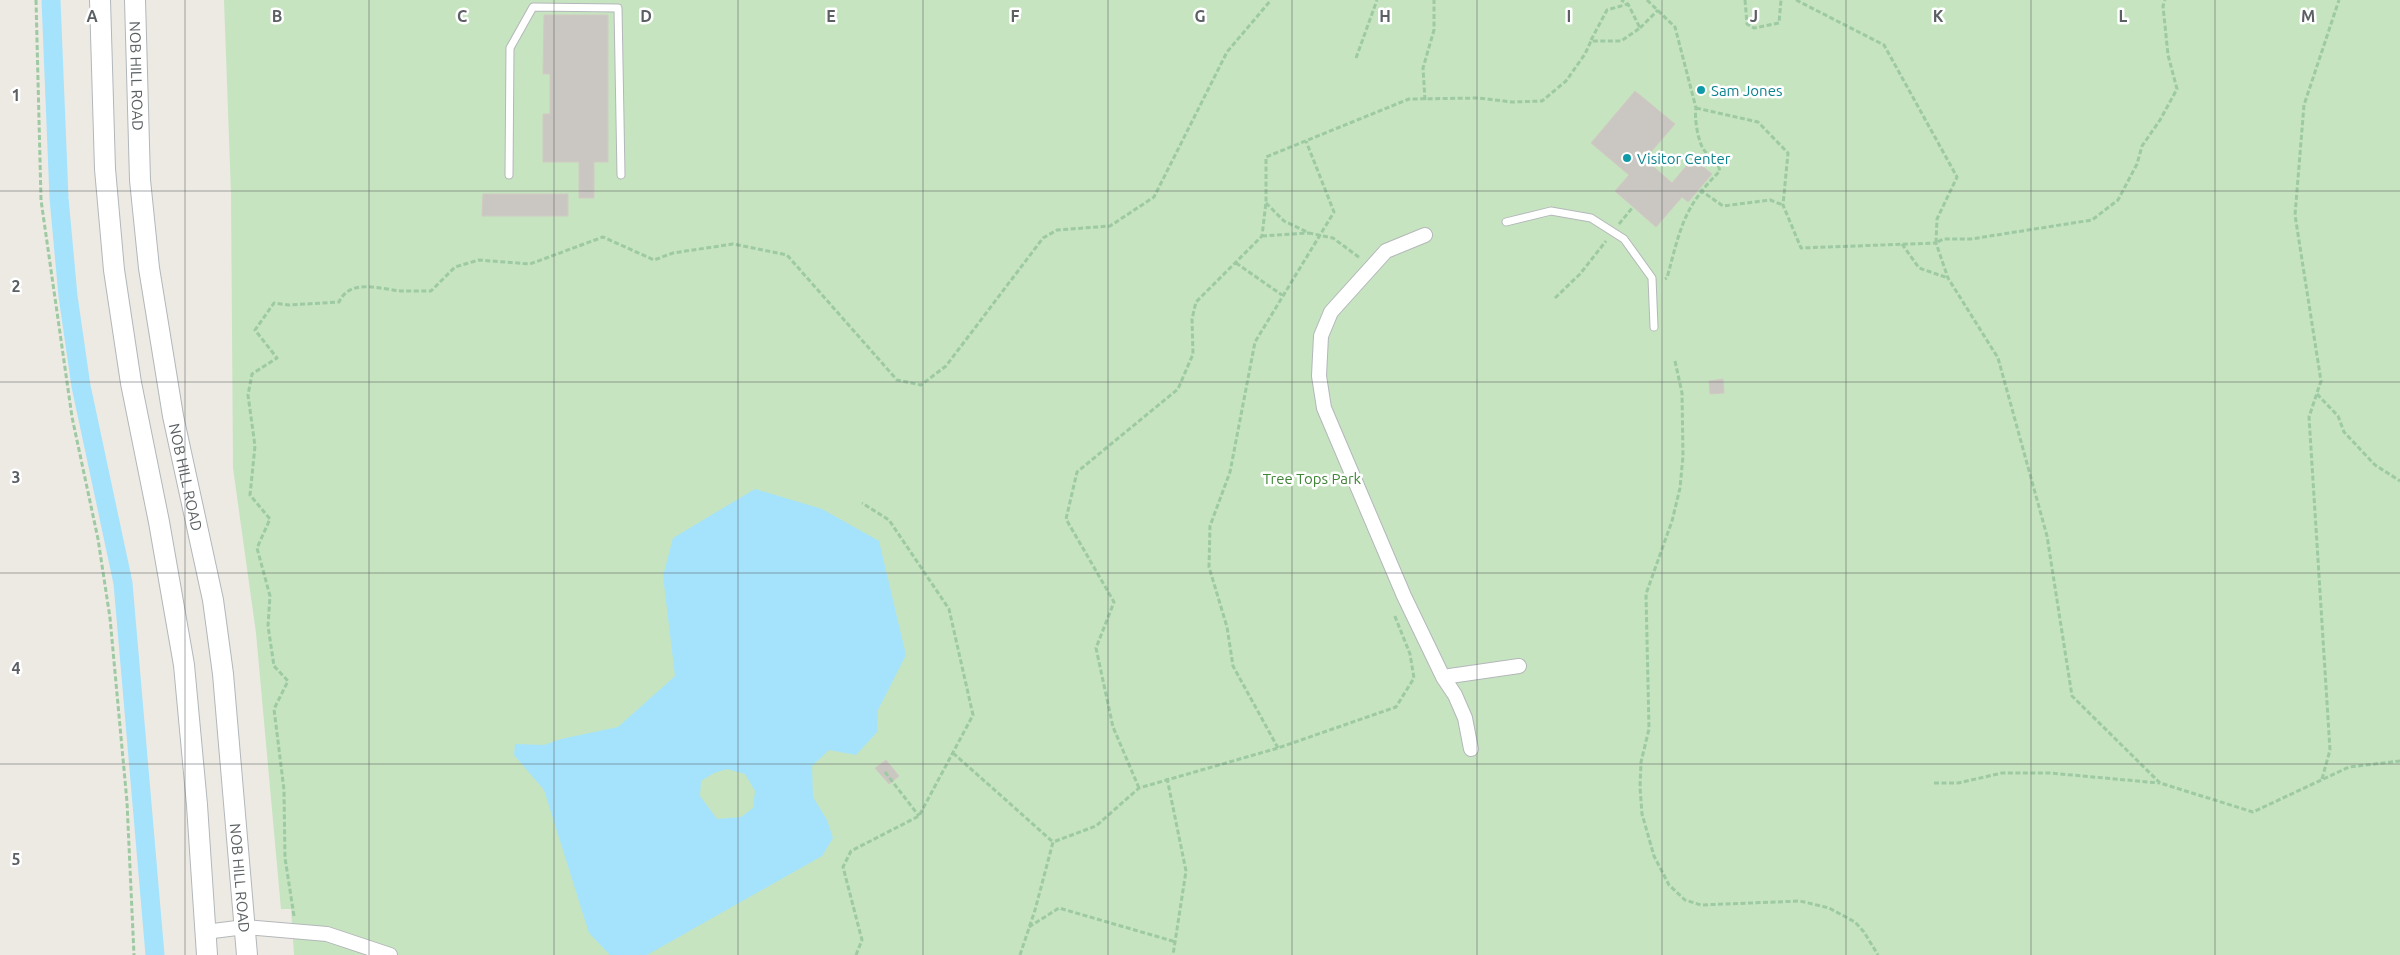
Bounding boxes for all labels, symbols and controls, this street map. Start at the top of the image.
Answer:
text: A [86,7,98,25]
text: B [272,7,282,25]
text: C [457,7,467,25]
text: D [640,7,652,25]
text: E [826,7,836,25]
text: F [1011,7,1020,25]
text: G [1194,7,1206,25]
text: H [1379,7,1391,25]
text: I [1567,7,1571,25]
text: J [1750,7,1758,25]
text: K [1933,7,1944,25]
text: L [2119,7,2128,25]
text: M [2301,7,2315,25]
street label: NOB HILL ROAD [127,21,147,131]
place label: Sam Jones [1711,82,1782,99]
marker: Sam Jones [1695,84,1707,96]
text: 1 [11,86,21,104]
place label: Visitor Center [1637,150,1731,167]
marker: Visitor Center [1621,152,1633,164]
text: 2 [11,277,21,295]
street label: NOB HILL ROAD [166,422,206,532]
text: 3 [11,468,21,486]
park label: Tree Tops Park [1263,470,1362,487]
text: 4 [11,659,21,677]
street label: NOB HILL ROAD [227,823,254,933]
text: 5 [11,850,21,868]

